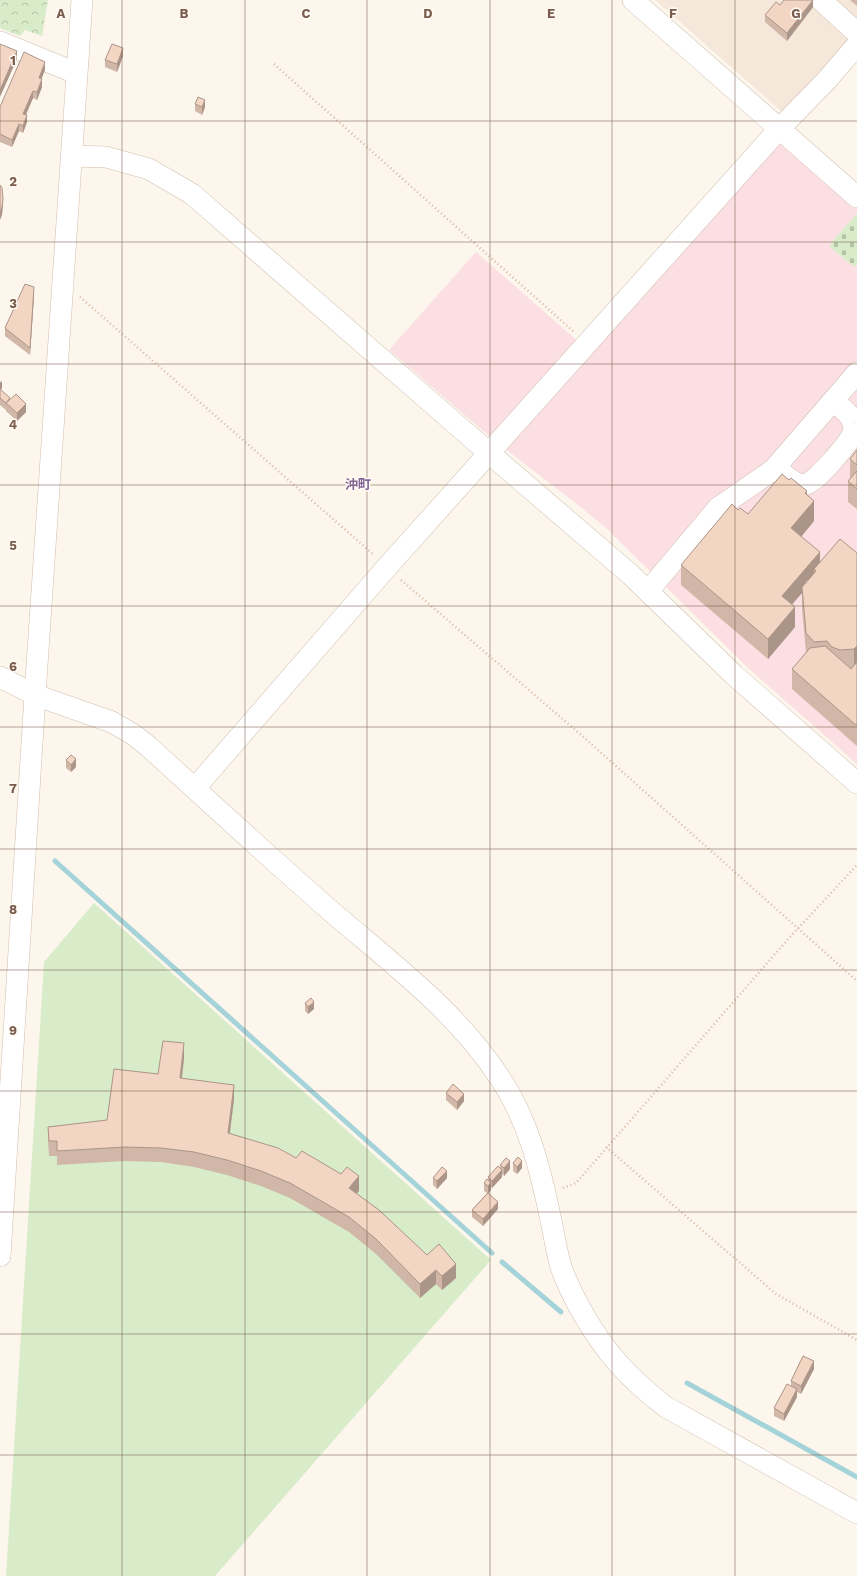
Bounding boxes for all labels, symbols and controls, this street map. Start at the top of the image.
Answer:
text: A [57,6,66,21]
text: B [180,6,189,21]
text: C [302,6,311,21]
text: D [423,6,433,21]
text: E [547,6,555,21]
text: F [669,6,677,21]
text: G [791,6,801,21]
text: 1 [10,53,16,68]
text: 2 [9,174,17,189]
text: 3 [9,296,17,311]
text: 4 [9,417,18,432]
district label: 沖町 [345,477,371,492]
text: 5 [9,538,17,553]
text: 6 [9,659,17,674]
text: 7 [9,781,17,796]
text: 8 [9,902,17,917]
text: 9 [9,1023,17,1038]

